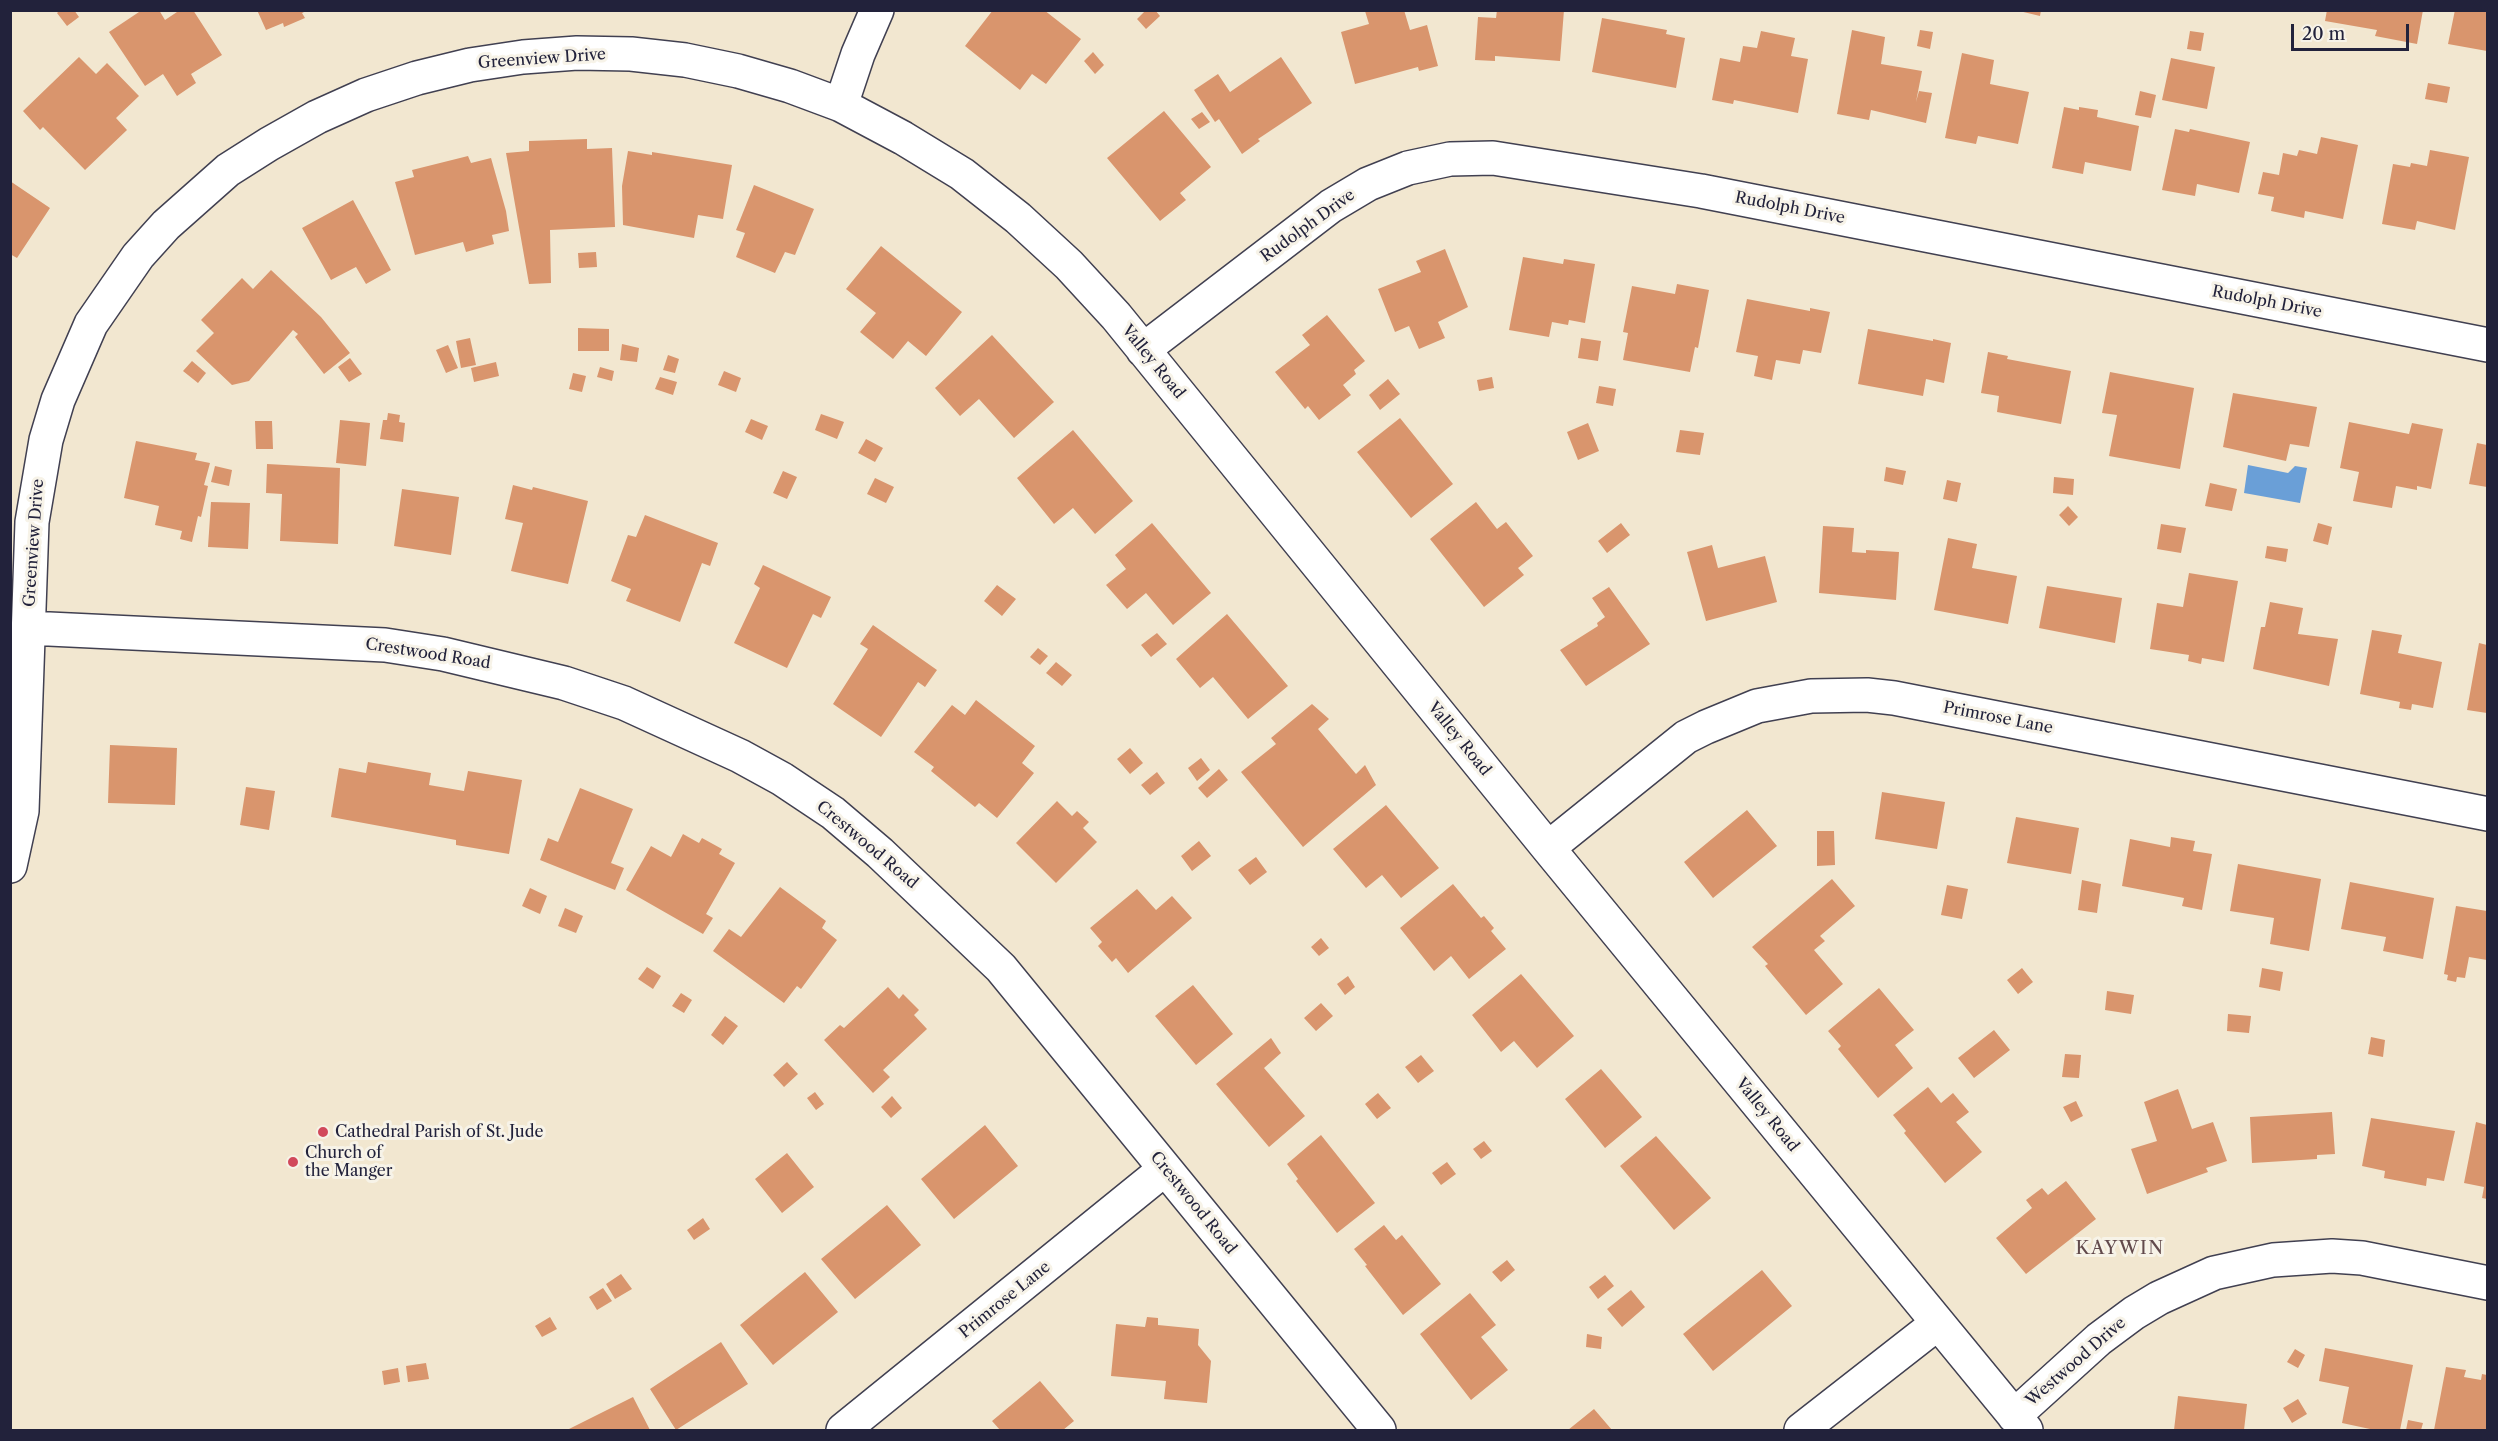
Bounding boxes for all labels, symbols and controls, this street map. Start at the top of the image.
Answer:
scale bar [2294,12,2412,50]
text: 20 m [2302,23,2345,45]
street label: Greenview Drive [477,45,607,73]
street label: Rudolph Drive [1257,185,1359,267]
street label: Rudolph Drive [1733,188,1847,228]
street label: Rudolph Drive [2210,282,2324,322]
street label: Valley Road [1117,321,1189,403]
street label: Greenview Drive [20,478,48,608]
street label: Crestwood Road [364,635,492,673]
street label: Valley Road [1423,698,1495,780]
street label: Primrose Lane [1941,698,2055,738]
street label: Crestwood Road [812,797,922,893]
street label: Valley Road [1731,1074,1803,1156]
place label: Cathedral Parish of St. Jude [335,1122,543,1142]
marker: Cathedral Parish of St. Jude [316,1125,330,1139]
place label: Church of the Manger [305,1143,392,1181]
street label: Crestwood Road [1146,1148,1240,1258]
marker: Church of the Manger [286,1155,300,1169]
district label: KAYWIN [2075,1238,2165,1260]
street label: Primrose Lane [956,1257,1054,1343]
street label: Westwood Drive [2022,1314,2130,1410]

